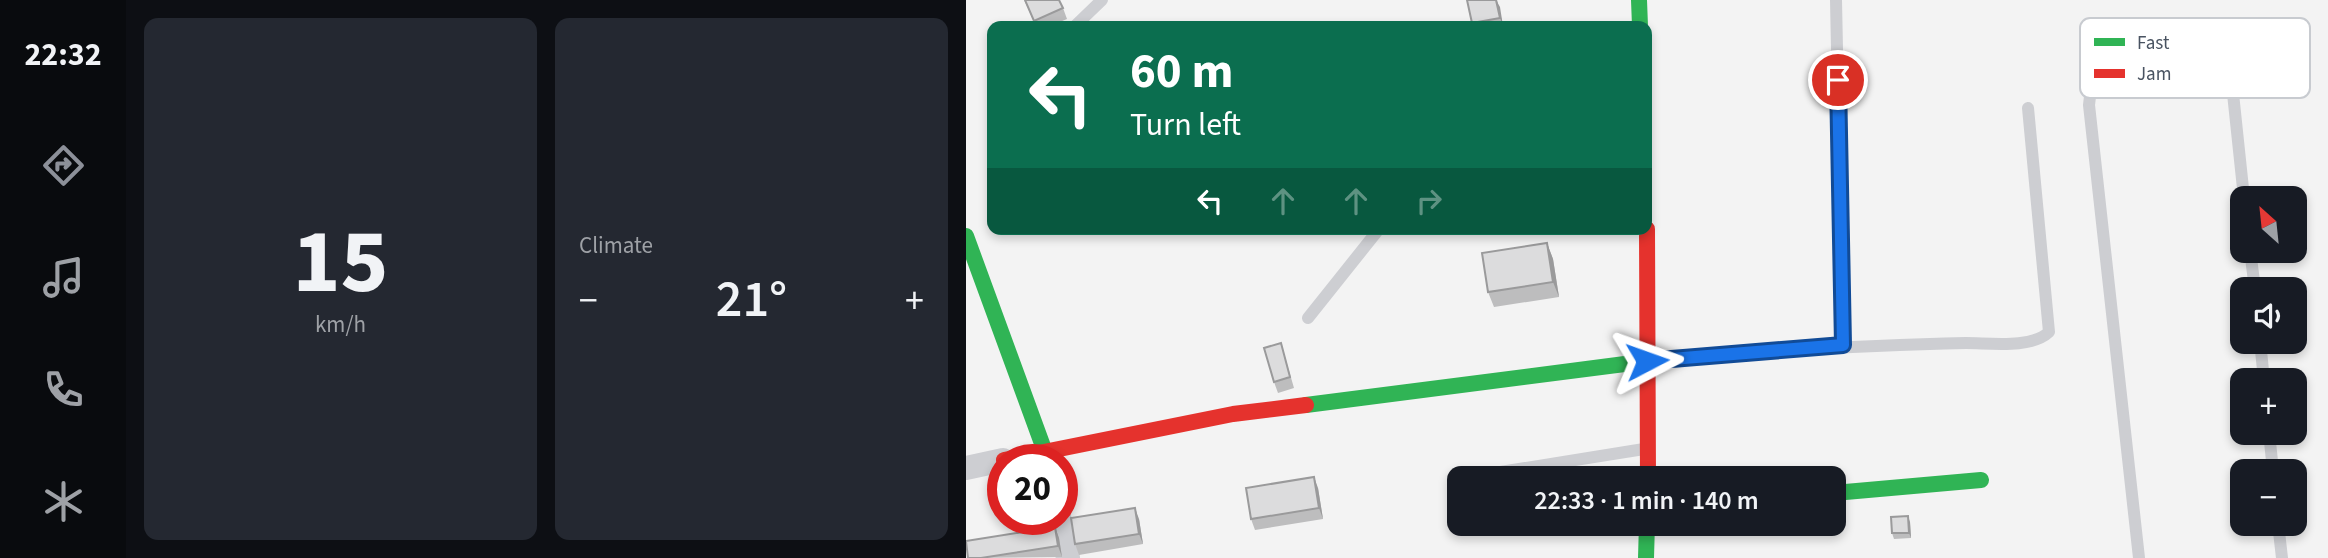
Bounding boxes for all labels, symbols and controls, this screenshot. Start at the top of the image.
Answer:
legend [2080,18,2310,98]
text: Fast [2137,30,2170,57]
text: 22:32 [24,32,102,78]
text: 60 m [1130,37,1234,107]
icon: left [1015,49,1106,140]
pin [1808,50,1868,110]
icon: arrive [1819,61,1857,99]
text: Jam [2137,61,2171,88]
text: Turn left [1130,102,1241,148]
icon: directions [39,141,88,190]
icon: left [1191,182,1229,220]
icon: ahead [1264,182,1302,220]
icon: ahead [1337,182,1375,220]
icon: right [1410,182,1448,220]
north arrow [2230,186,2306,262]
map controls [2230,186,2307,536]
text: 15 [292,198,389,327]
text: Climate [579,229,653,262]
icon: music [39,253,88,302]
text: 21° [716,263,787,337]
text: − [579,274,598,328]
text: + [905,274,924,328]
button: sound [2230,277,2307,354]
text: km/h [315,308,366,341]
position arrow [1610,324,1684,398]
icon: phone [39,365,88,414]
button: + [2230,368,2307,445]
speed limit sign: 20 [987,444,1078,535]
button: − [2230,459,2307,536]
icon: climate [39,477,88,526]
text: 22:33 · 1 min · 140 m [1534,482,1759,519]

